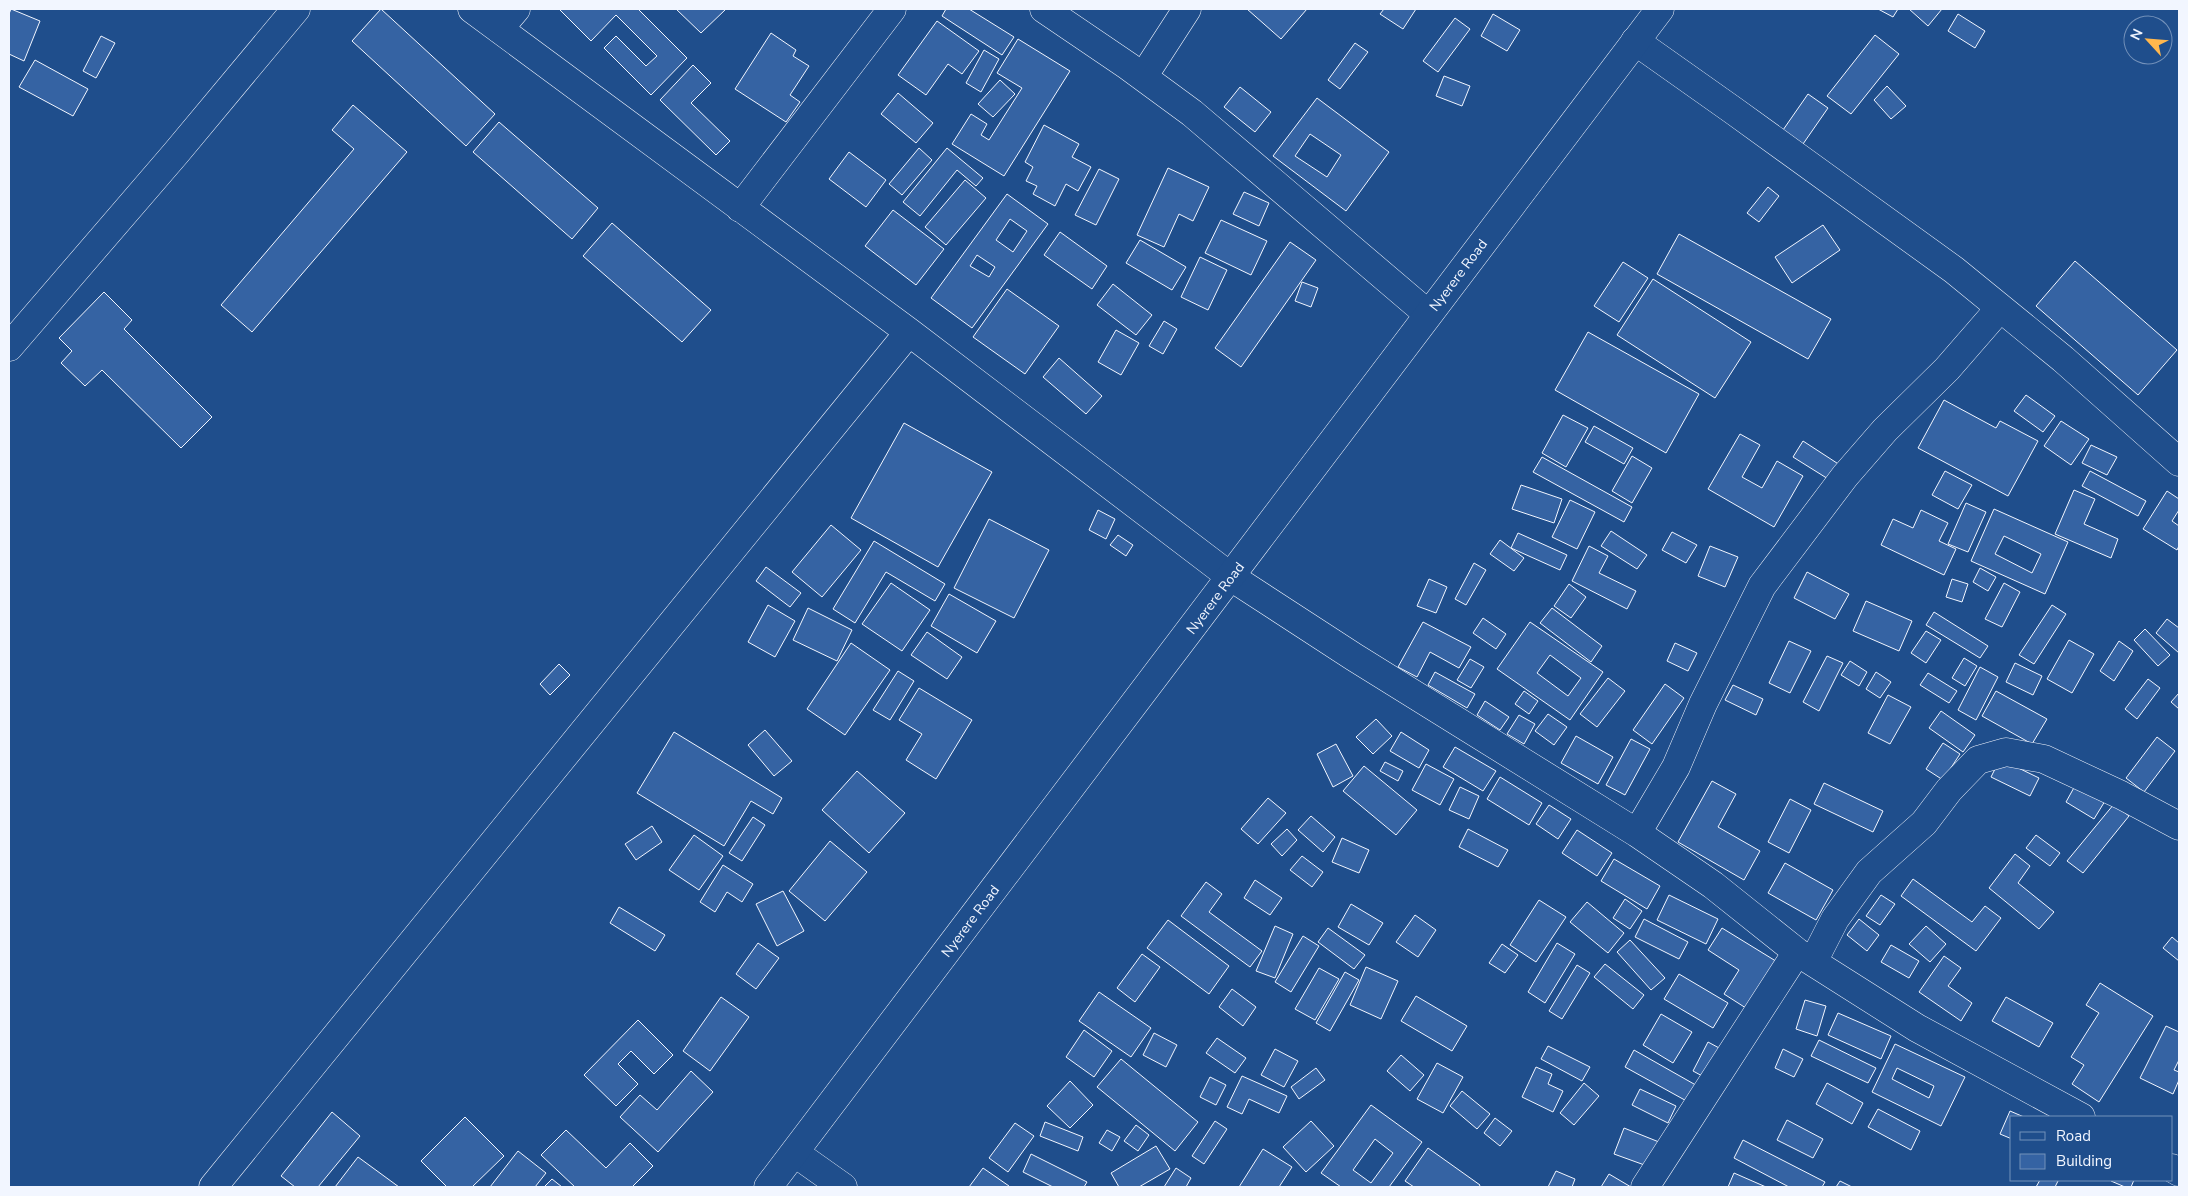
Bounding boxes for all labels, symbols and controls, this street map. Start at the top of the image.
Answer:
north arrow [2123,15,2173,65]
text: N [2126,26,2148,43]
street label: Nyerere Road [1425,235,1492,315]
street label: Nyerere Road [1182,558,1249,638]
street label: Nyerere Road [937,881,1004,961]
legend [2010,1116,2173,1181]
text: Road [2056,1126,2091,1146]
text: Building [2056,1151,2112,1171]

